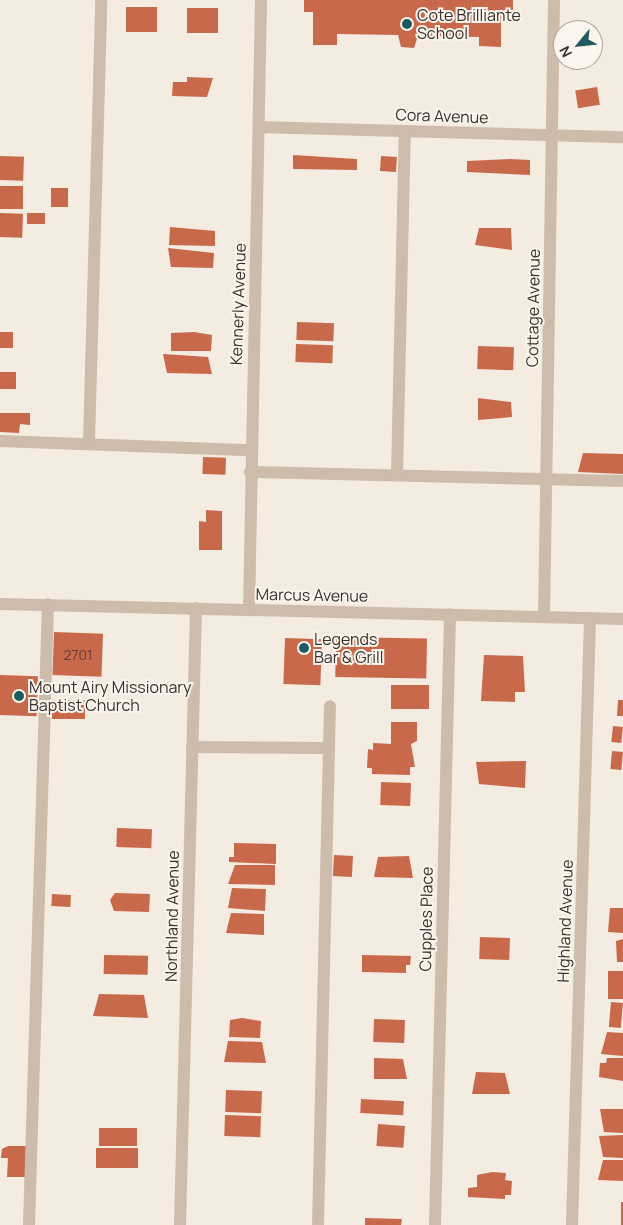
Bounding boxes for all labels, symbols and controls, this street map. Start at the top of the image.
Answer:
place label: Cote Brilliante School [417,5,521,43]
marker: Cote Brilliante School [401,18,413,30]
north arrow [553,20,603,70]
text: N [554,43,576,61]
street label: Cora Avenue [395,105,489,127]
street label: Kennerly Avenue [226,243,250,365]
street label: Cottage Avenue [522,249,544,367]
street label: Marcus Avenue [256,584,368,606]
place label: Legends Bar & Grill [314,629,384,667]
marker: Legends Bar & Grill [298,642,310,654]
house number: 2701 [63,647,93,663]
place label: Mount Airy Missionary Baptist Church [29,677,191,715]
marker: Mount Airy Missionary Baptist Church [13,690,25,702]
street label: Northland Avenue [161,850,183,982]
street label: Highland Avenue [553,859,577,983]
street label: Cupples Place [415,866,437,972]

